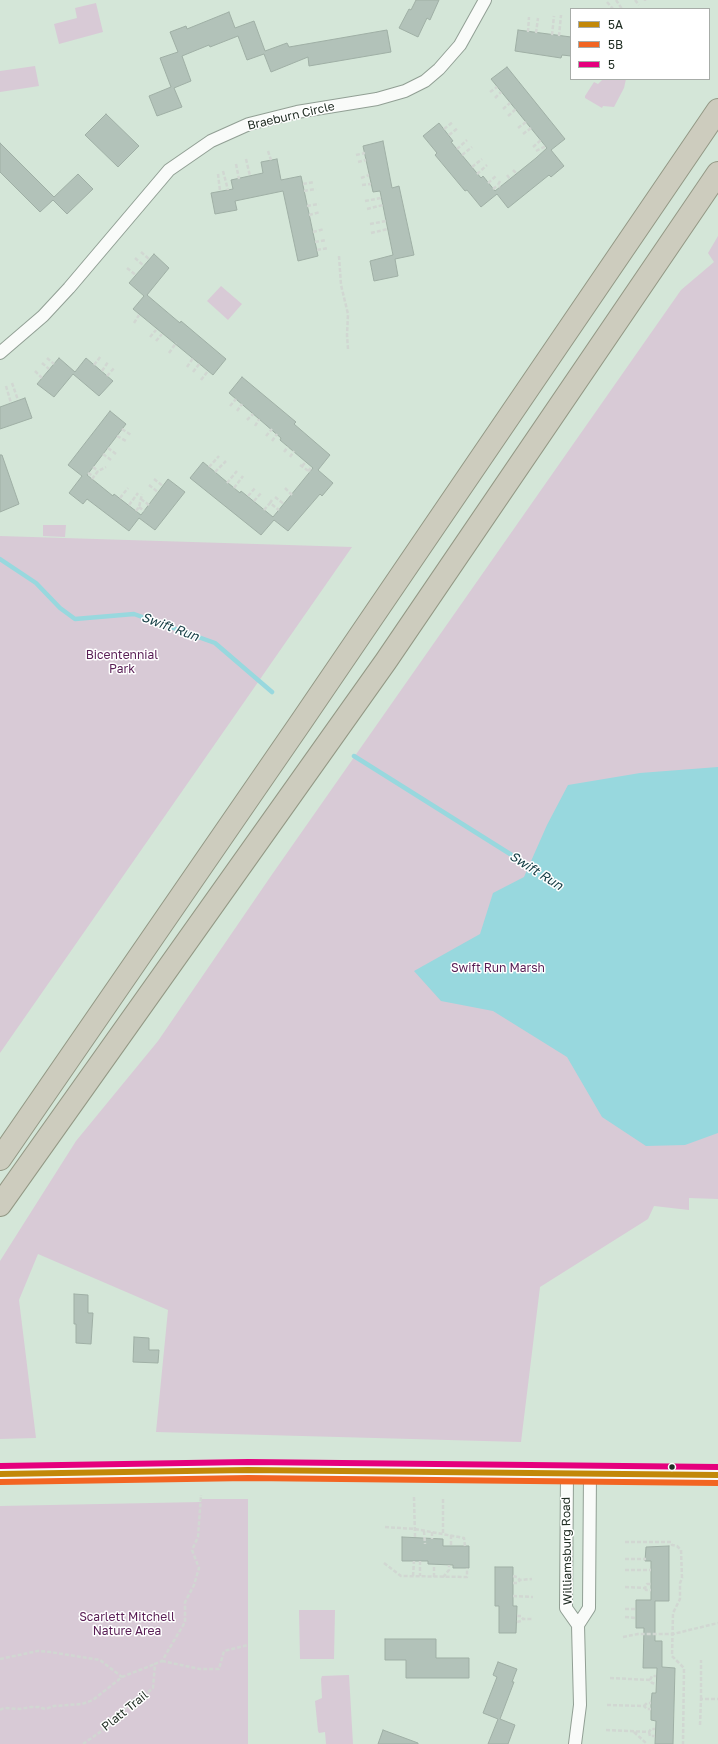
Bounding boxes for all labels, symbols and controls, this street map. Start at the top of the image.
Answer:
legend [570,8,710,80]
text: 5A [608,17,623,32]
text: 5B [608,37,623,52]
text: 5 [608,57,615,72]
street label: Braeburn Circle [246,99,336,133]
water label: Swift Run [139,609,201,645]
park label: Bicentennial Park [86,648,158,676]
water label: Swift Run [506,848,566,894]
park label: Swift Run Marsh [451,961,545,975]
unlabelled marker [667,1462,677,1472]
street label: Williamsburg Road [559,1497,575,1605]
park label: Scarlett Mitchell Nature Area [79,1610,175,1638]
street label: Platt Trail [99,1688,151,1734]

